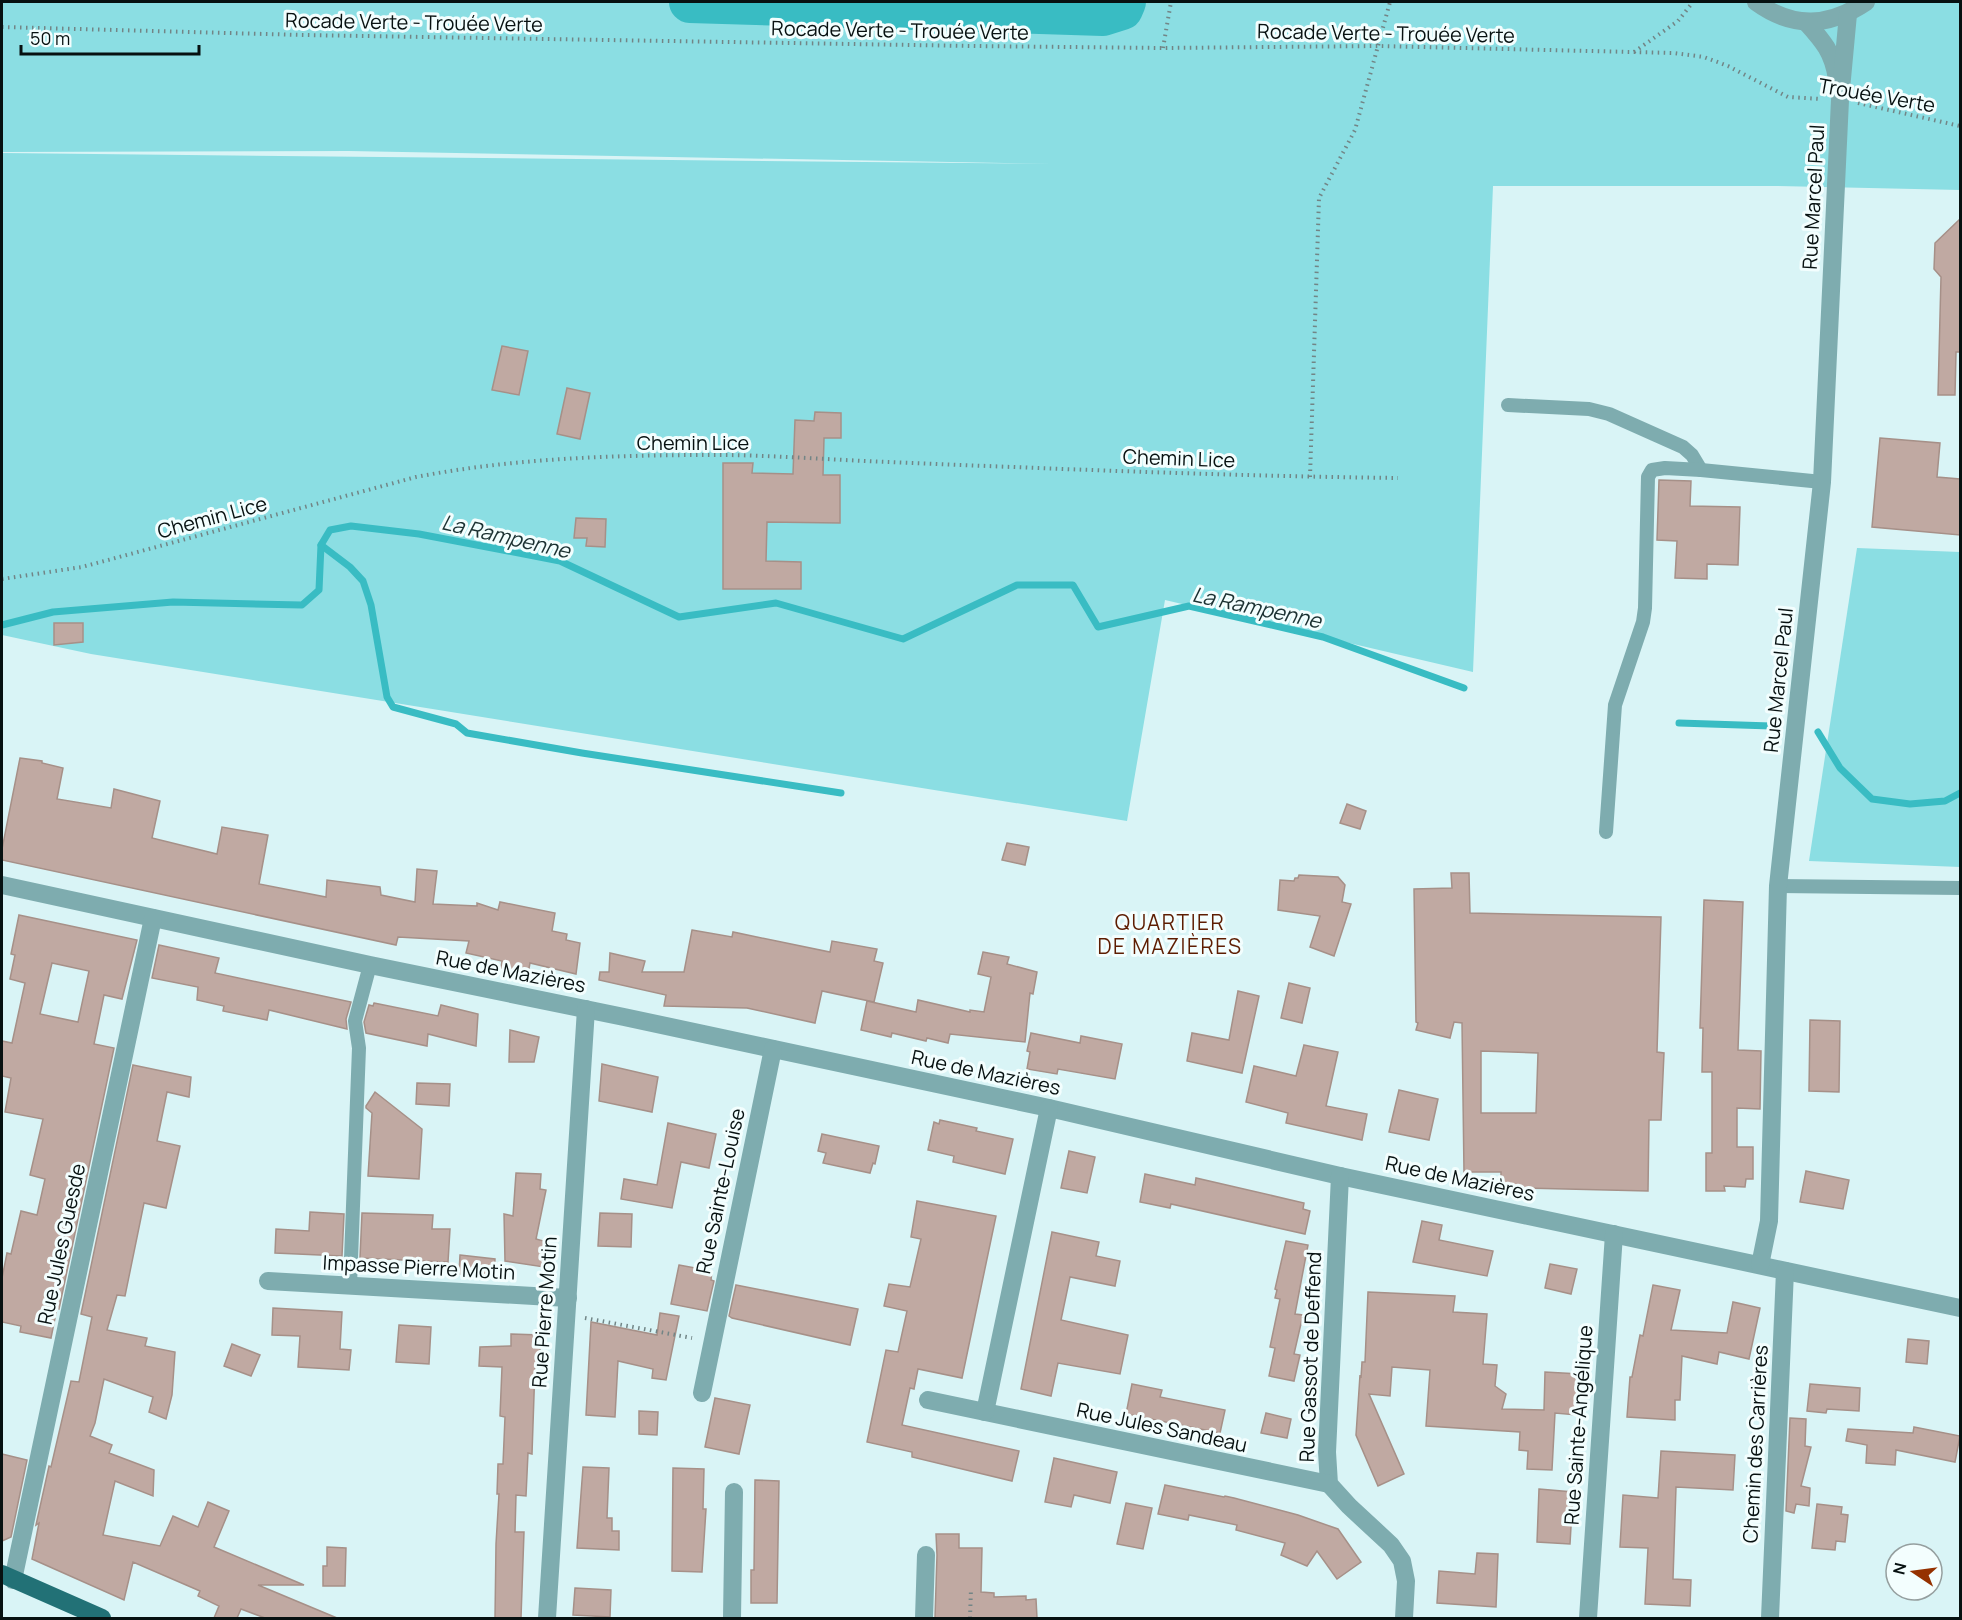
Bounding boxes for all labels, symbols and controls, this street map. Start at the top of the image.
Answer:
street label: Rocade Verte - Trouée Verte [285,6,543,38]
street label: Rocade Verte - Trouée Verte [771,14,1029,46]
street label: Rocade Verte - Trouée Verte [1257,17,1515,49]
scale bar [21,18,200,56]
text: 50 m [30,26,70,50]
street label: Trouée Verte [1816,71,1938,119]
street label: Rue Marcel Paul [1796,124,1830,270]
street label: Chemin Lice [637,429,749,456]
street label: Chemin Lice [1122,443,1236,473]
street label: Chemin Lice [154,489,270,545]
water label: La Rampenne [439,508,575,565]
water label: La Rampenne [1190,580,1326,635]
street label: Rue Marcel Paul [1757,606,1799,754]
district label: QUARTIER DE MAZIÈRES [1097,908,1243,960]
street label: Rue de Mazières [434,943,588,999]
street label: Rue de Mazières [909,1043,1063,1101]
street label: Rue Sainte-Louise [689,1106,751,1276]
street label: Rue de Mazières [1383,1149,1537,1207]
street label: Rue Jules Guesde [31,1161,91,1327]
street label: Rue Pierre Motin [525,1235,563,1389]
street label: Impasse Pierre Motin [322,1248,516,1286]
street label: Rue Gassot de Deffend [1293,1251,1327,1463]
street label: Rue Sainte-Angélique [1558,1324,1598,1526]
street label: Chemin des Carrières [1736,1344,1774,1544]
street label: Rue Jules Sandeau [1074,1396,1250,1458]
north arrow [1884,1542,1944,1602]
text: N [1887,1561,1911,1577]

